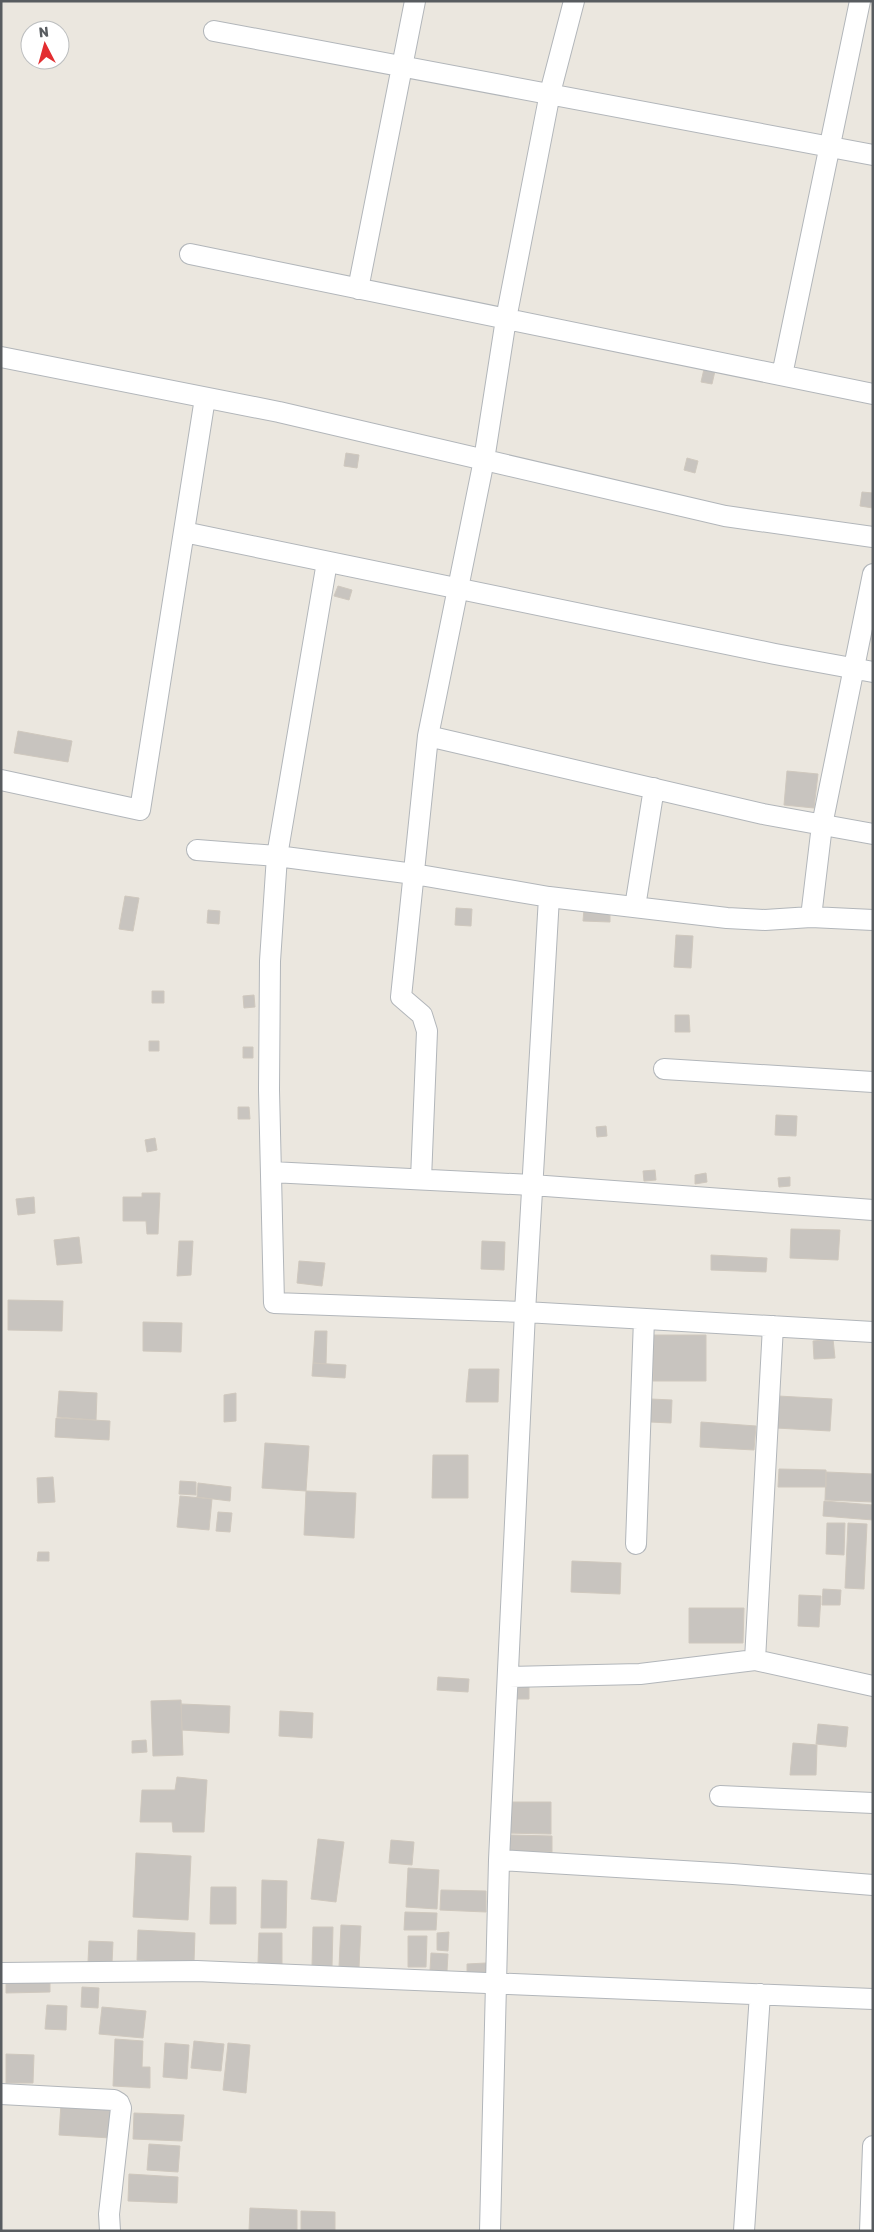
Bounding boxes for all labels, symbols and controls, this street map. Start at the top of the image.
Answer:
north arrow [20,20,70,70]
text: N [38,24,50,42]

